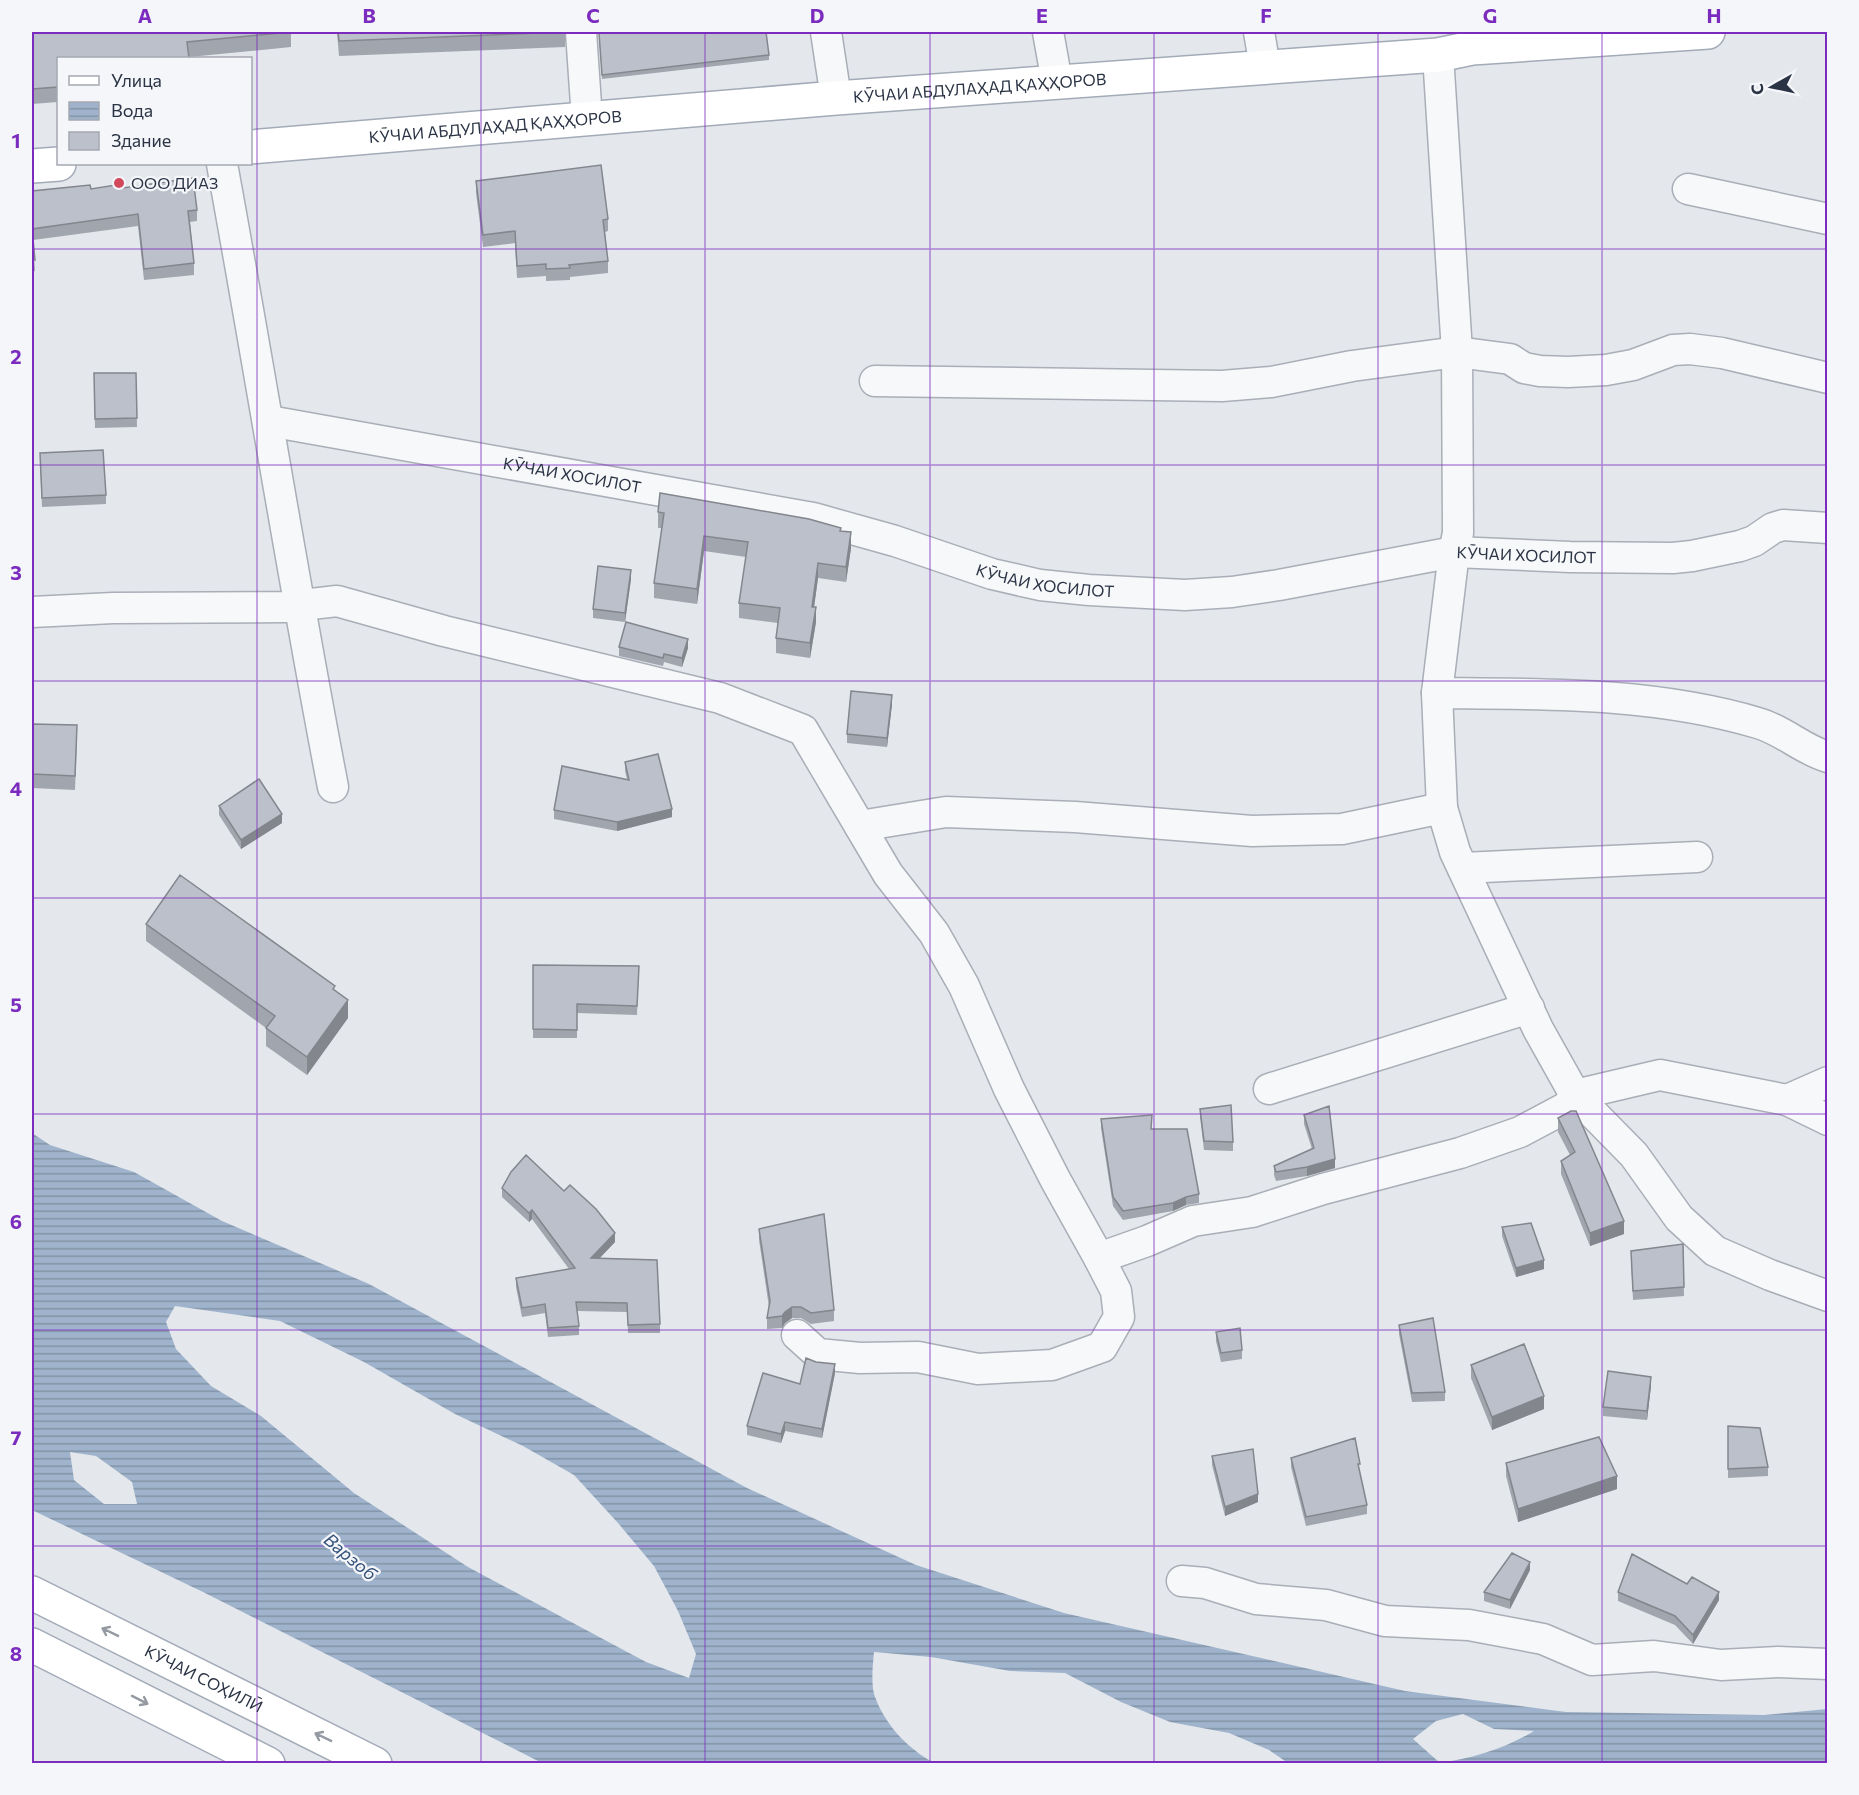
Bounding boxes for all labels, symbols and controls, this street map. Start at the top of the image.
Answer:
text: A [138,3,152,27]
text: B [362,3,376,27]
text: C [586,3,600,27]
text: D [810,3,824,27]
text: E [1036,3,1048,27]
text: F [1260,3,1272,27]
text: G [1483,3,1497,27]
text: H [1707,3,1722,27]
legend [57,57,252,165]
north arrow [1742,57,1802,117]
text: Улица [111,69,162,91]
street label: КӮЧАИ АБДУЛАҲАД ҚАҲҲОРОВ [852,69,1107,106]
text: С [1746,82,1767,96]
text: Вода [111,99,153,121]
street label: КӮЧАИ АБДУЛАҲАД ҚАҲҲОРОВ [368,106,622,146]
text: 1 [11,128,21,152]
text: Здание [111,129,171,151]
place label: ООО ДИАЗ [131,173,218,192]
marker: ООО ДИАЗ [112,176,126,190]
text: 2 [10,344,22,368]
street label: КӮЧАИ ХОСИЛОТ [502,453,643,496]
street label: КӮЧАИ ХОСИЛОТ [1456,542,1596,566]
street label: КӮЧАИ ХОСИЛОТ [974,559,1115,600]
text: 3 [10,560,22,584]
text: 4 [10,776,22,800]
text: 5 [10,992,22,1016]
text: 6 [10,1209,22,1233]
text: 7 [11,1425,22,1449]
water label: Варзоб [320,1528,382,1585]
one-way arrow [102,1626,120,1637]
text: 8 [10,1641,22,1665]
street label: КӮЧАИ СОҲИЛӢ [142,1641,266,1716]
one-way arrow [131,1694,149,1706]
one-way arrow [314,1731,332,1743]

